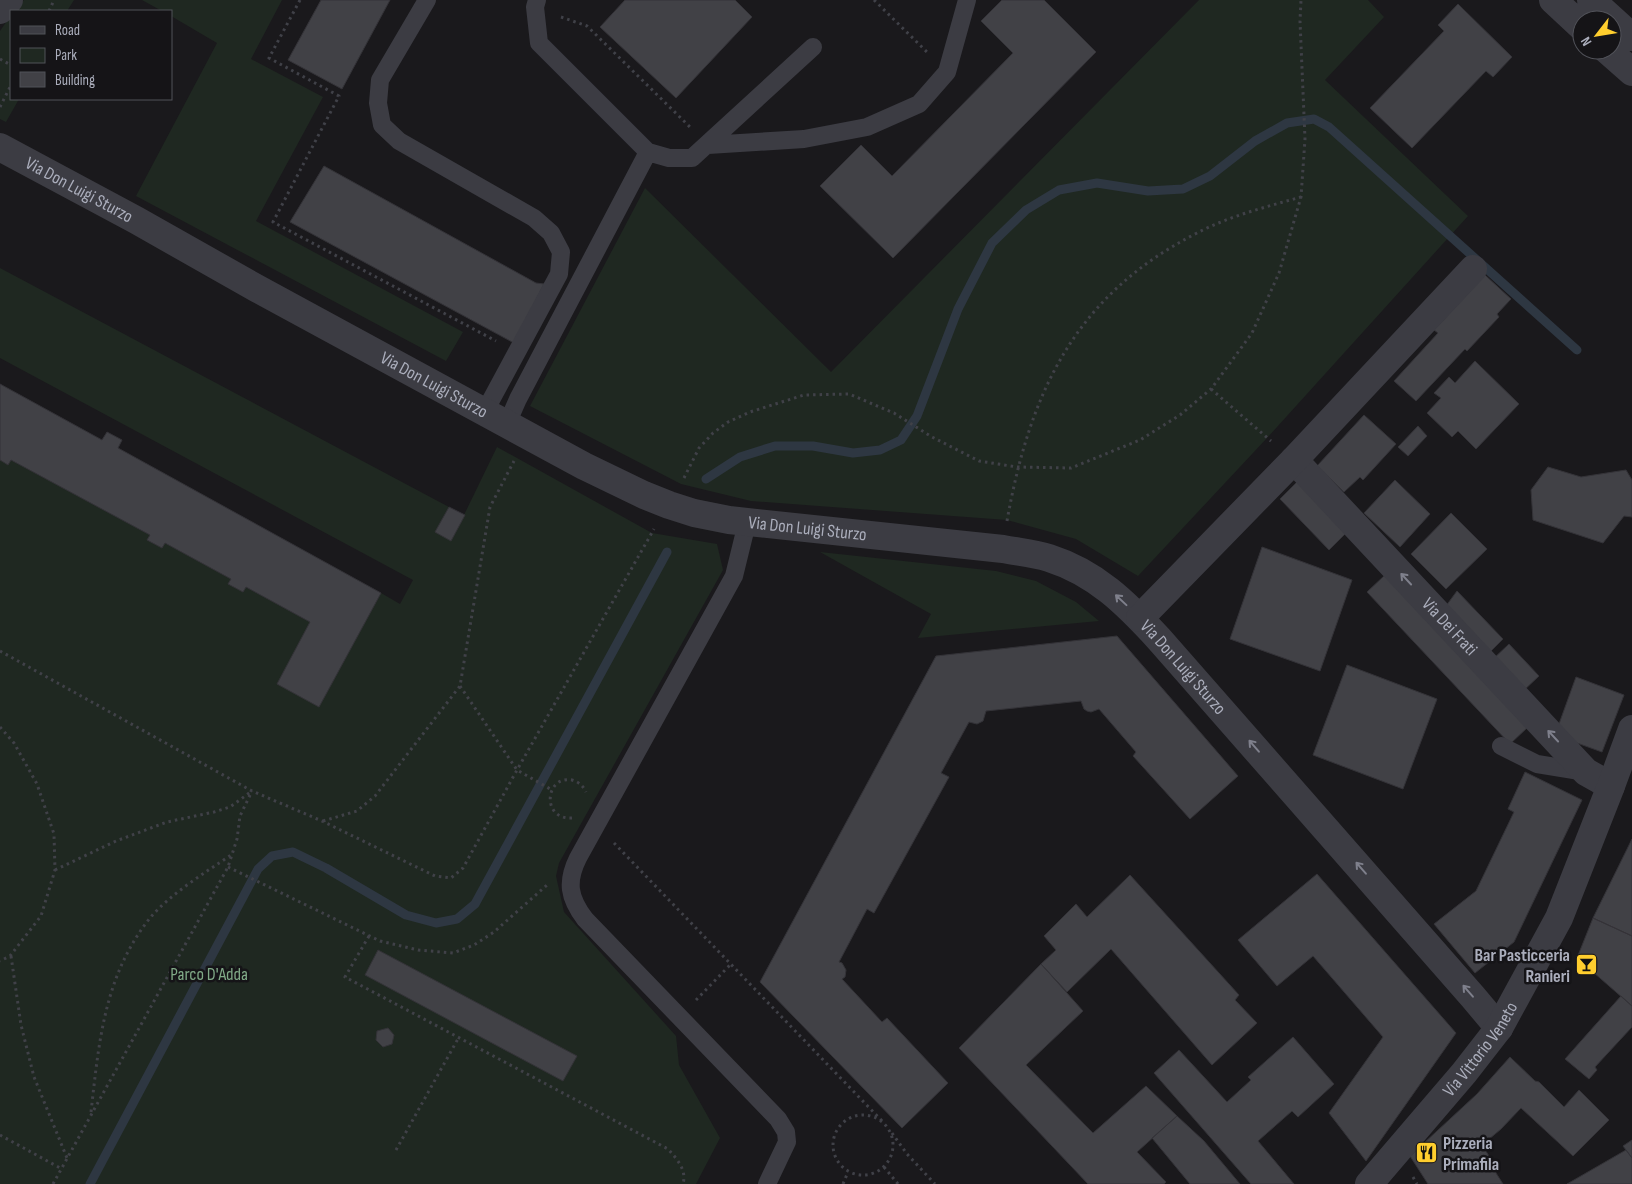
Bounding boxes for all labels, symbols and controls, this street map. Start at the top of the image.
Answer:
legend [10,10,172,100]
north arrow [1572,10,1622,60]
text: Road [55,21,80,40]
text: N [1577,34,1595,49]
text: Park [55,46,77,65]
text: Building [55,71,95,90]
street label: Via Don Luigi Sturzo [22,153,136,227]
street label: Via Don Luigi Sturzo [377,348,491,423]
street label: Via Don Luigi Sturzo [747,512,868,546]
one-way arrow [1400,573,1412,586]
one-way arrow [1115,594,1127,606]
street label: Via Dei Frati [1417,594,1481,660]
street label: Via Don Luigi Sturzo [1136,616,1230,719]
one-way arrow [1547,730,1559,742]
one-way arrow [1248,740,1259,753]
one-way arrow [1355,862,1367,875]
place label: Bar Pasticceria Ranieri [1474,945,1570,987]
bar icon: Bar Pasticceria Ranieri [1574,953,1598,977]
park label: Parco D'Adda [170,964,248,985]
one-way arrow [1462,984,1474,997]
street label: Via Vittorio Veneto [1439,999,1522,1101]
place label: Pizzeria Primafila [1443,1133,1499,1175]
restaurant icon: Pizzeria Primafila [1415,1141,1439,1165]

